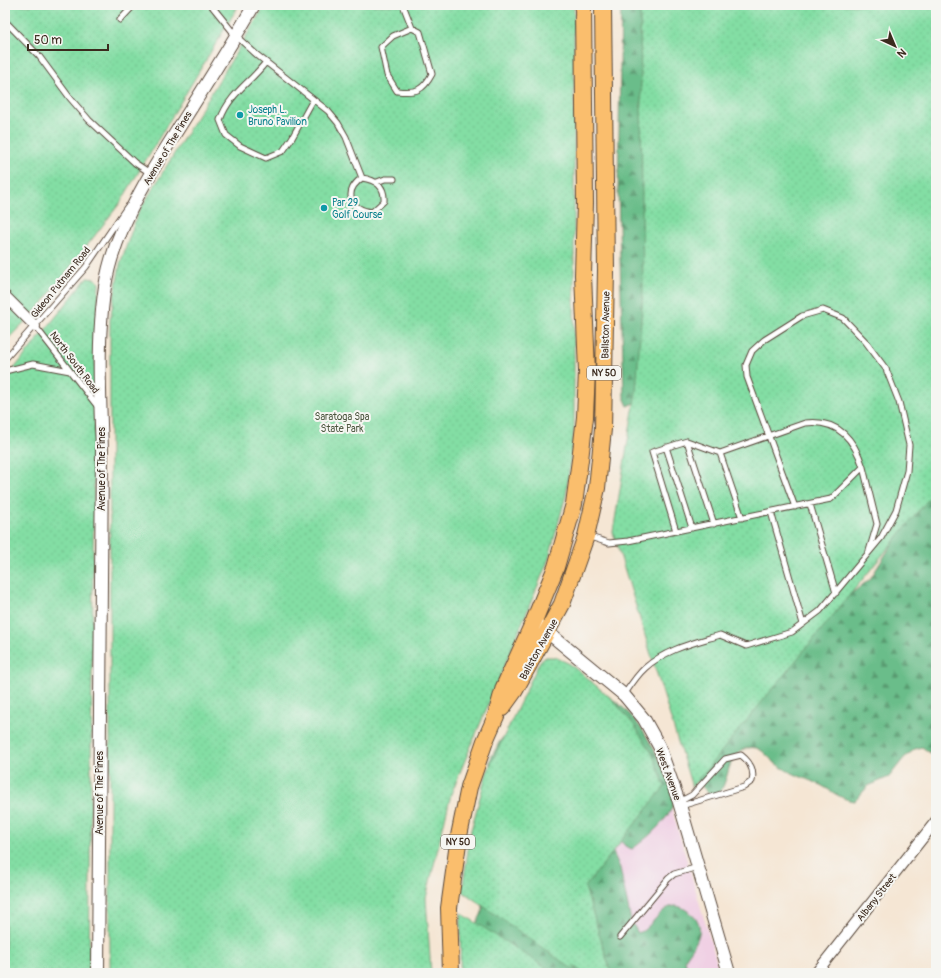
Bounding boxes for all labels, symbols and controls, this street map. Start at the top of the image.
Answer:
scale bar [28,26,108,52]
north arrow [875,26,915,66]
text: 50 m [34,33,62,48]
text: N [894,46,909,60]
place label: Joseph L. Bruno Pavilion [248,104,307,128]
street label: Avenue of The Pines [141,109,195,188]
marker: Joseph L. Bruno Pavilion [235,110,245,120]
place label: Par 29 Golf Course [332,197,382,221]
marker: Par 29 Golf Course [319,203,329,213]
street label: Gideon Putnam Road [28,245,93,321]
street label: Ballston Avenue [599,291,613,359]
street label: North South Road [47,329,101,396]
road number: NY 50 [587,366,621,380]
park label: Saratoga Spa State Park [315,411,370,435]
street label: Avenue of The Pines [96,426,108,511]
street label: Ballston Avenue [517,617,560,682]
street label: West Avenue [653,746,683,802]
street label: Avenue of The Pines [94,750,106,835]
road number: NY 50 [441,835,475,849]
street label: Albany Street [854,871,900,924]

